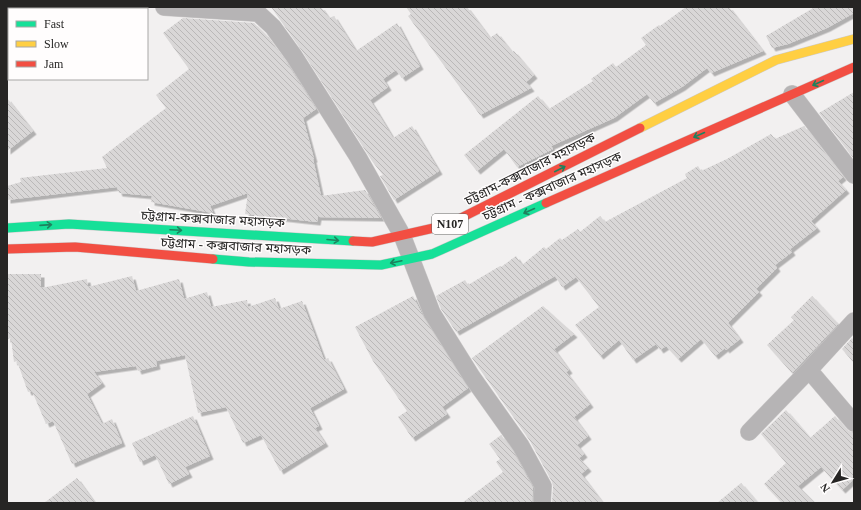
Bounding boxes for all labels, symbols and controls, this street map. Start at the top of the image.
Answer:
legend [8,8,148,80]
text: Fast [44,17,65,31]
text: Slow [44,37,69,51]
text: Jam [44,57,64,71]
one-way arrow [813,79,825,87]
street label: চট্টগ্রাম-কক্সবাজার মহাসড়ক [461,129,598,209]
one-way arrow [694,132,706,139]
street label: চট্টগ্রাম - কক্সবাজার মহাসড়ক [479,148,624,224]
one-way arrow [554,164,566,172]
one-way arrow [524,207,536,215]
street label: চট্টগ্রাম-কক্সবাজার মহাসড়ক [140,208,286,230]
road number: N107 [432,214,468,234]
one-way arrow [39,222,52,229]
one-way arrow [169,226,182,233]
street label: চট্টগ্রাম - কক্সবাজার মহাসড়ক [159,235,312,257]
one-way arrow [326,237,339,244]
one-way arrow [389,258,402,266]
north arrow [813,462,853,502]
text: N [818,481,832,495]

